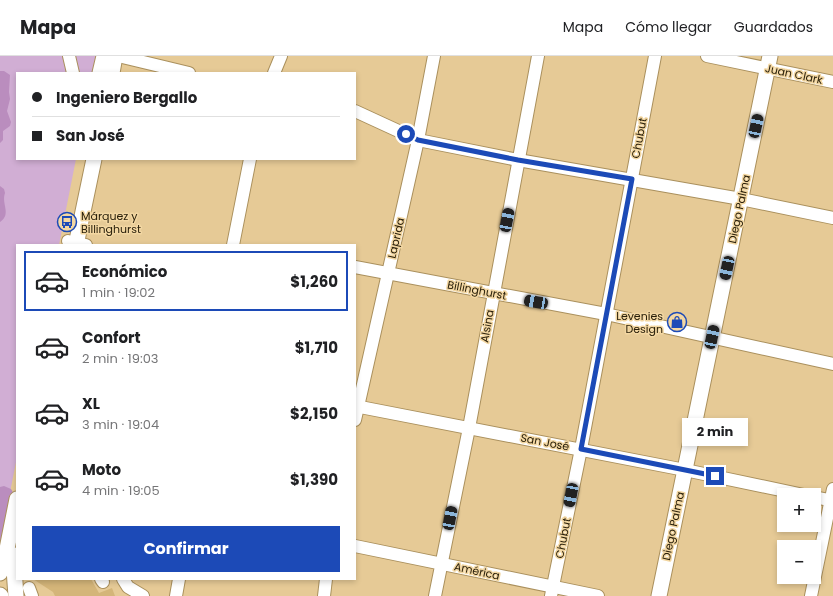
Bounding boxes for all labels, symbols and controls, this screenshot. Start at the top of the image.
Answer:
text: Mapa [20,14,76,41]
text: Mapa [563,17,603,37]
text: Cómo llegar [625,17,712,37]
text: Guardados [734,17,813,37]
street label: Juan Clark [764,60,825,88]
text: Ingeniero Bergallo [56,87,197,108]
car [748,113,764,139]
street label: Chubut [627,116,651,160]
text: San José [56,125,125,146]
route start [397,125,415,143]
street label: Diego Palma [724,173,754,245]
car [499,207,515,233]
place label: Márquez y Billinghurst [81,208,141,237]
bus stop icon: Márquez y Billinghurst [56,211,78,233]
street label: Laprida [384,216,408,260]
car [719,255,735,281]
text: Económico [82,261,167,282]
icon: car [34,263,70,299]
text: $1,260 [290,271,338,292]
street label: Billinghurst [446,276,508,304]
text: 1 min · 19:02 [82,283,155,302]
car [523,294,549,310]
street label: Alsina [476,308,498,344]
place label: Levenies Design [616,308,663,337]
shop icon: Levenies Design [666,311,688,333]
car [704,324,720,350]
text: Confort [82,327,141,348]
icon: car [34,329,70,365]
text: $1,710 [295,337,338,358]
text: 2 min · 19:03 [82,349,159,368]
text: XL [82,393,100,414]
icon: car [34,395,70,431]
text: $2,150 [290,403,338,424]
text: 3 min · 19:04 [82,415,159,434]
callout: 2 min [682,418,748,446]
text: 2 min [697,422,733,441]
street label: San José [519,429,571,455]
text: Moto [82,459,121,480]
icon: car [34,461,70,497]
route end [706,467,724,485]
text: $1,390 [290,469,338,490]
text: 4 min · 19:05 [82,481,160,500]
car [563,482,579,508]
map controls [777,488,821,584]
button: + [777,488,821,532]
street label: Diego Palma [658,490,688,562]
car [442,505,458,531]
street label: Chubut [551,516,575,560]
button: Confirmar [32,526,340,572]
button: − [777,540,821,584]
street label: América [453,558,501,584]

